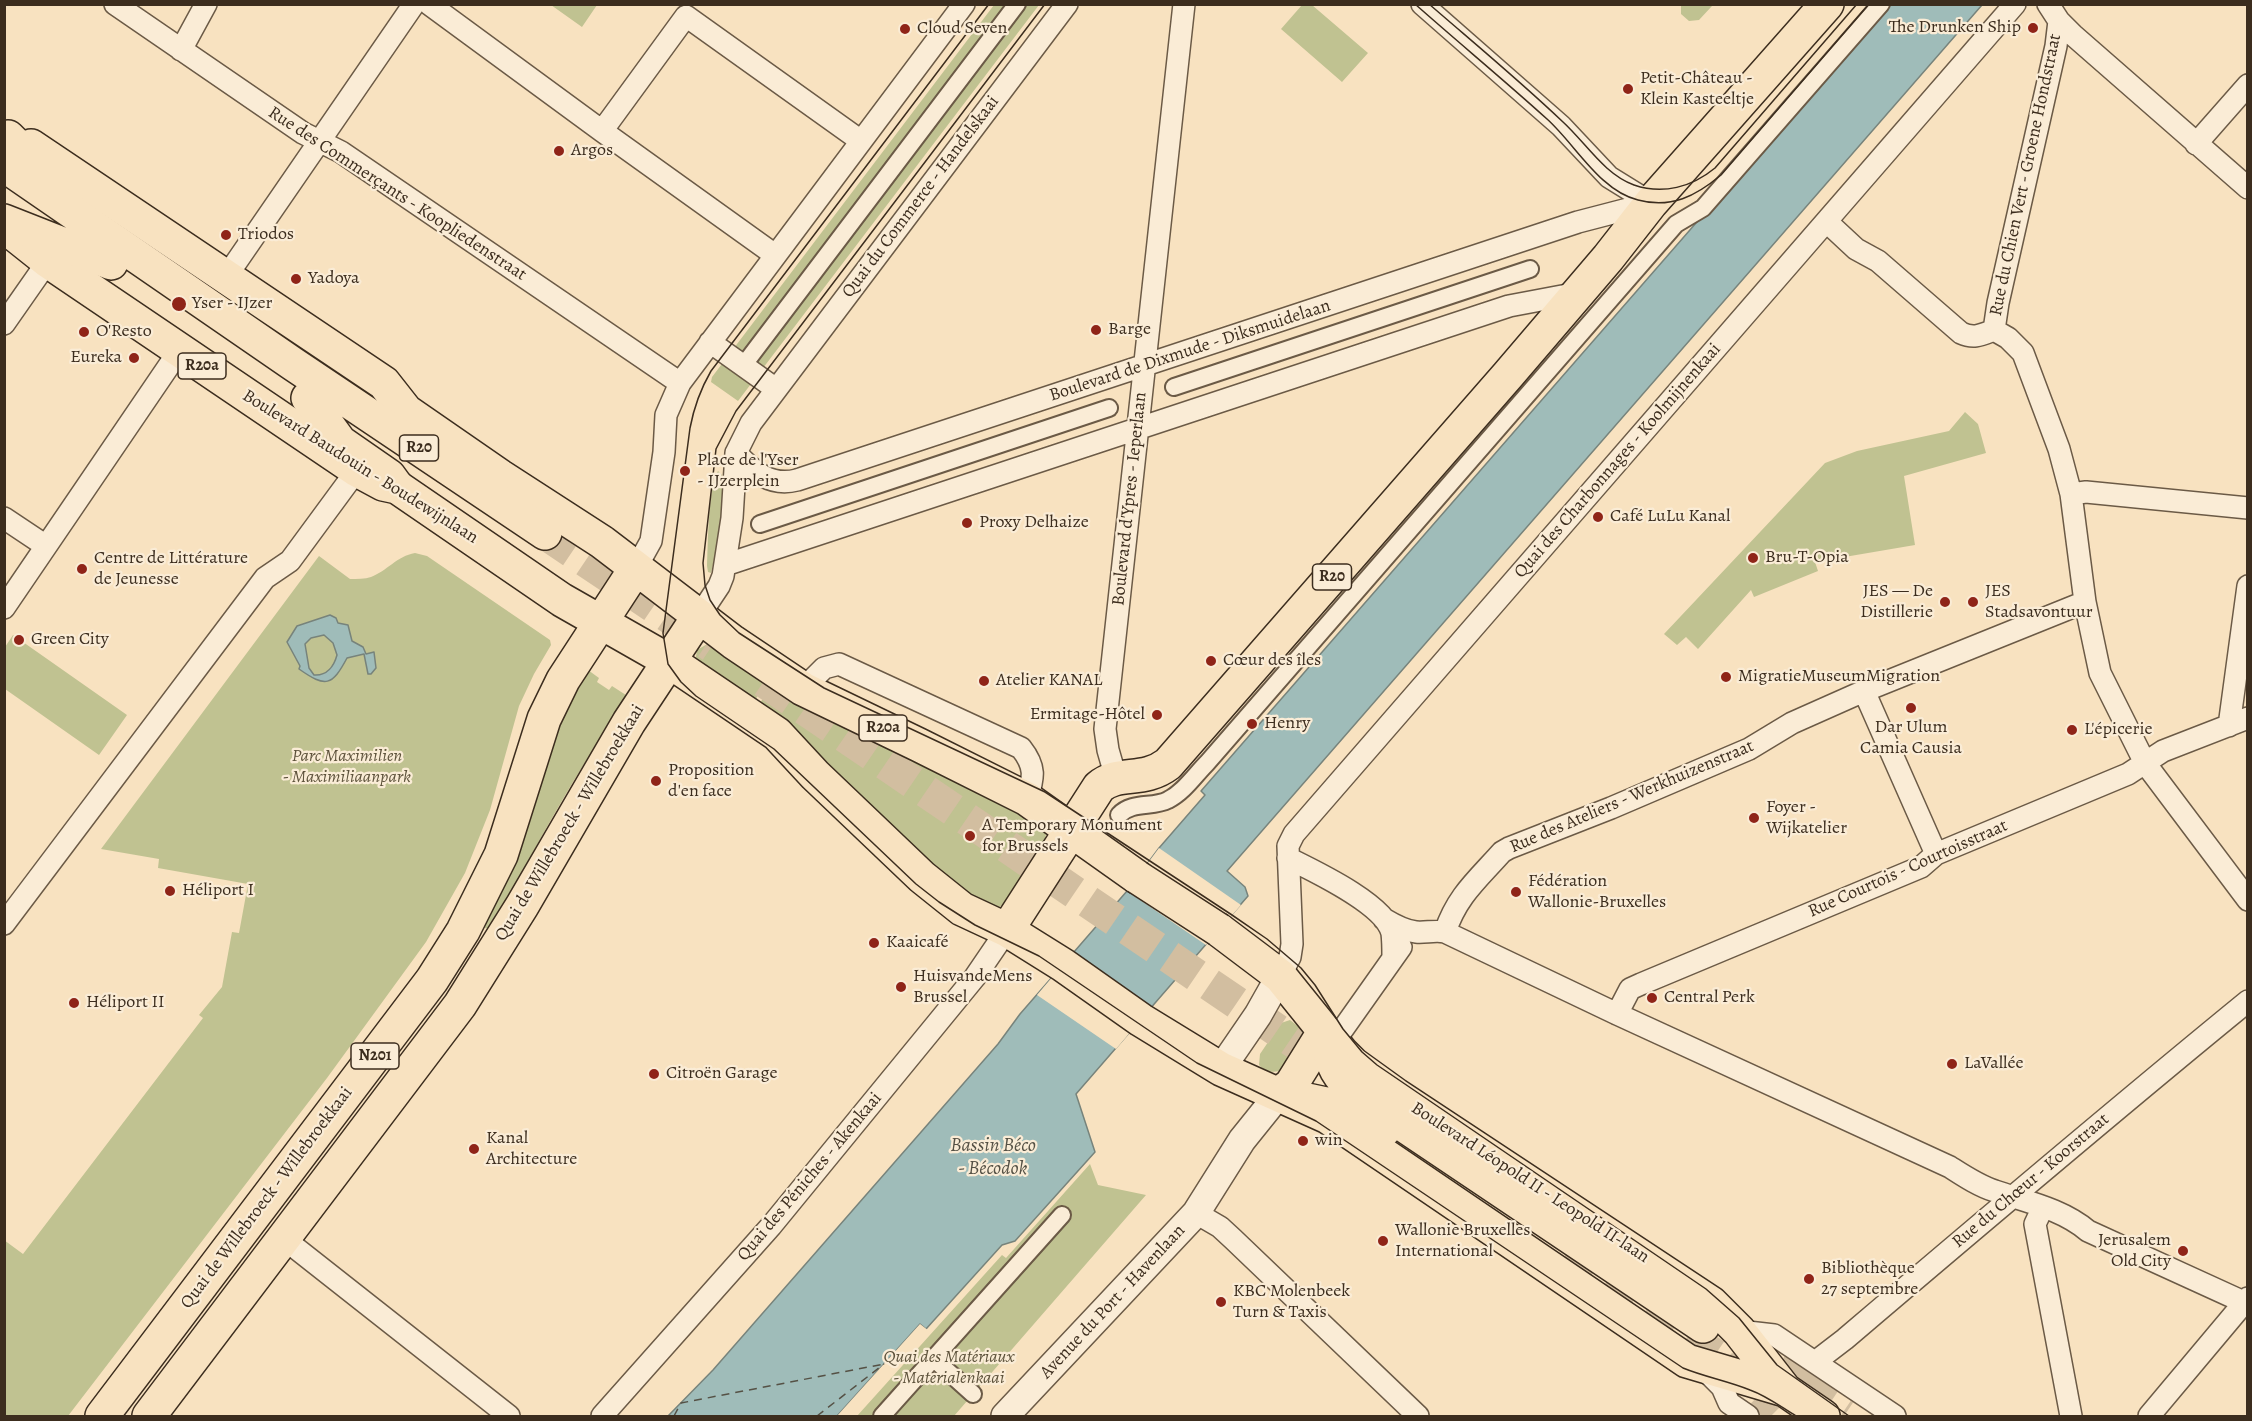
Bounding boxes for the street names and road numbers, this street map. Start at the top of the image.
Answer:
street label: Rue du Chien Vert - Groene Hondstraat [1986,32,2066,318]
street label: Quai du Commerce - Handelskaai [838,92,1004,302]
street label: Rue des Commerçants - Koopliedenstraat [264,102,530,286]
street label: Boulevard de Dixmude - Diksmuidelaan [1047,295,1333,407]
street label: Quai des Charbonnages - Koolmijnenkaai [1510,339,1726,583]
road number: R20a [178,353,226,379]
street label: Boulevard Baudouin - Boudewijnlaan [238,385,482,549]
street label: Boulevard d'Ypres - Ieperlaan [1108,391,1152,607]
road number: R20 [400,435,438,461]
road number: R20 [1312,564,1352,590]
street label: Quai de Willebroeck - Willebroekkaai [491,701,649,945]
road number: R20a [859,715,907,741]
street label: Rue des Ateliers - Werkhuizenstraat [1507,736,1757,858]
street label: Rue Courtois - Courtoisstraat [1805,815,2011,923]
road number: N201 [351,1043,399,1069]
street label: Quai de Willebroeck - Willebroekkaai [176,1083,358,1313]
street label: Quai des Péniches - Akenkaai [733,1088,887,1266]
street label: Boulevard Léopold II - Leopold II-laan [1407,1098,1653,1268]
street label: Rue du Chœur - Koorstraat [1948,1109,2114,1253]
street label: Avenue du Port - Havenlaan [1036,1220,1190,1384]

